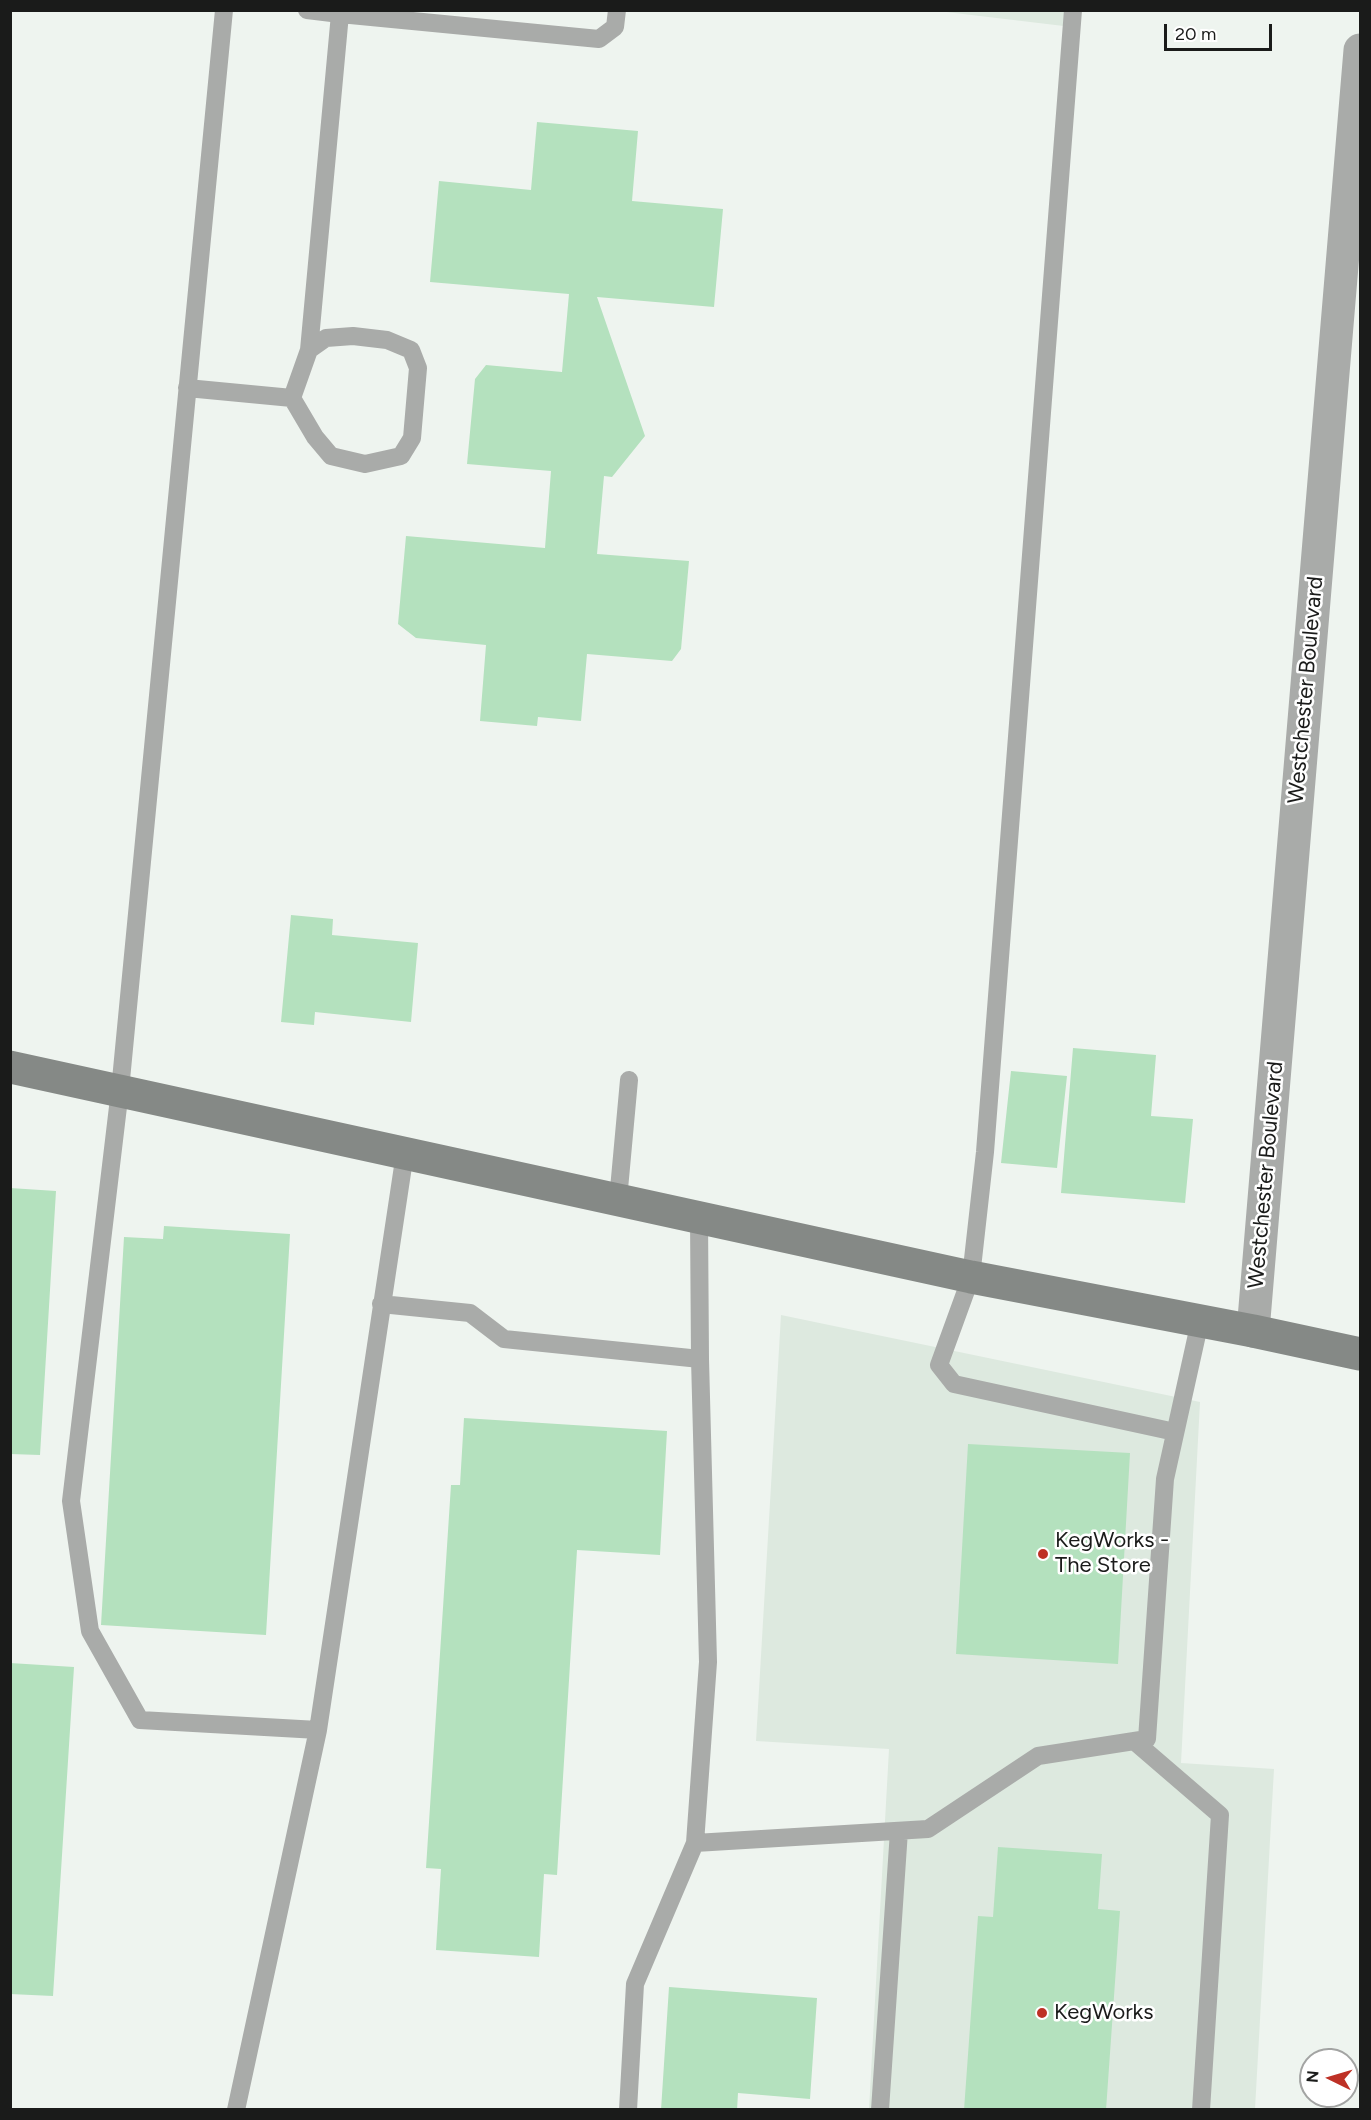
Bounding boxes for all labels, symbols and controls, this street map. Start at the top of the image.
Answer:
scale bar [1167,12,1275,50]
text: 20 m [1175,23,1216,45]
street label: Westchester Boulevard [1283,575,1329,805]
street label: Westchester Boulevard [1243,1060,1289,1290]
place label: KegWorks - The Store [1055,1528,1169,1580]
marker: KegWorks - The Store [1036,1547,1050,1561]
place label: KegWorks [1054,2000,1154,2026]
marker: KegWorks [1035,2006,1049,2020]
north arrow [1299,2048,1359,2108]
text: N [1303,2070,1323,2084]

